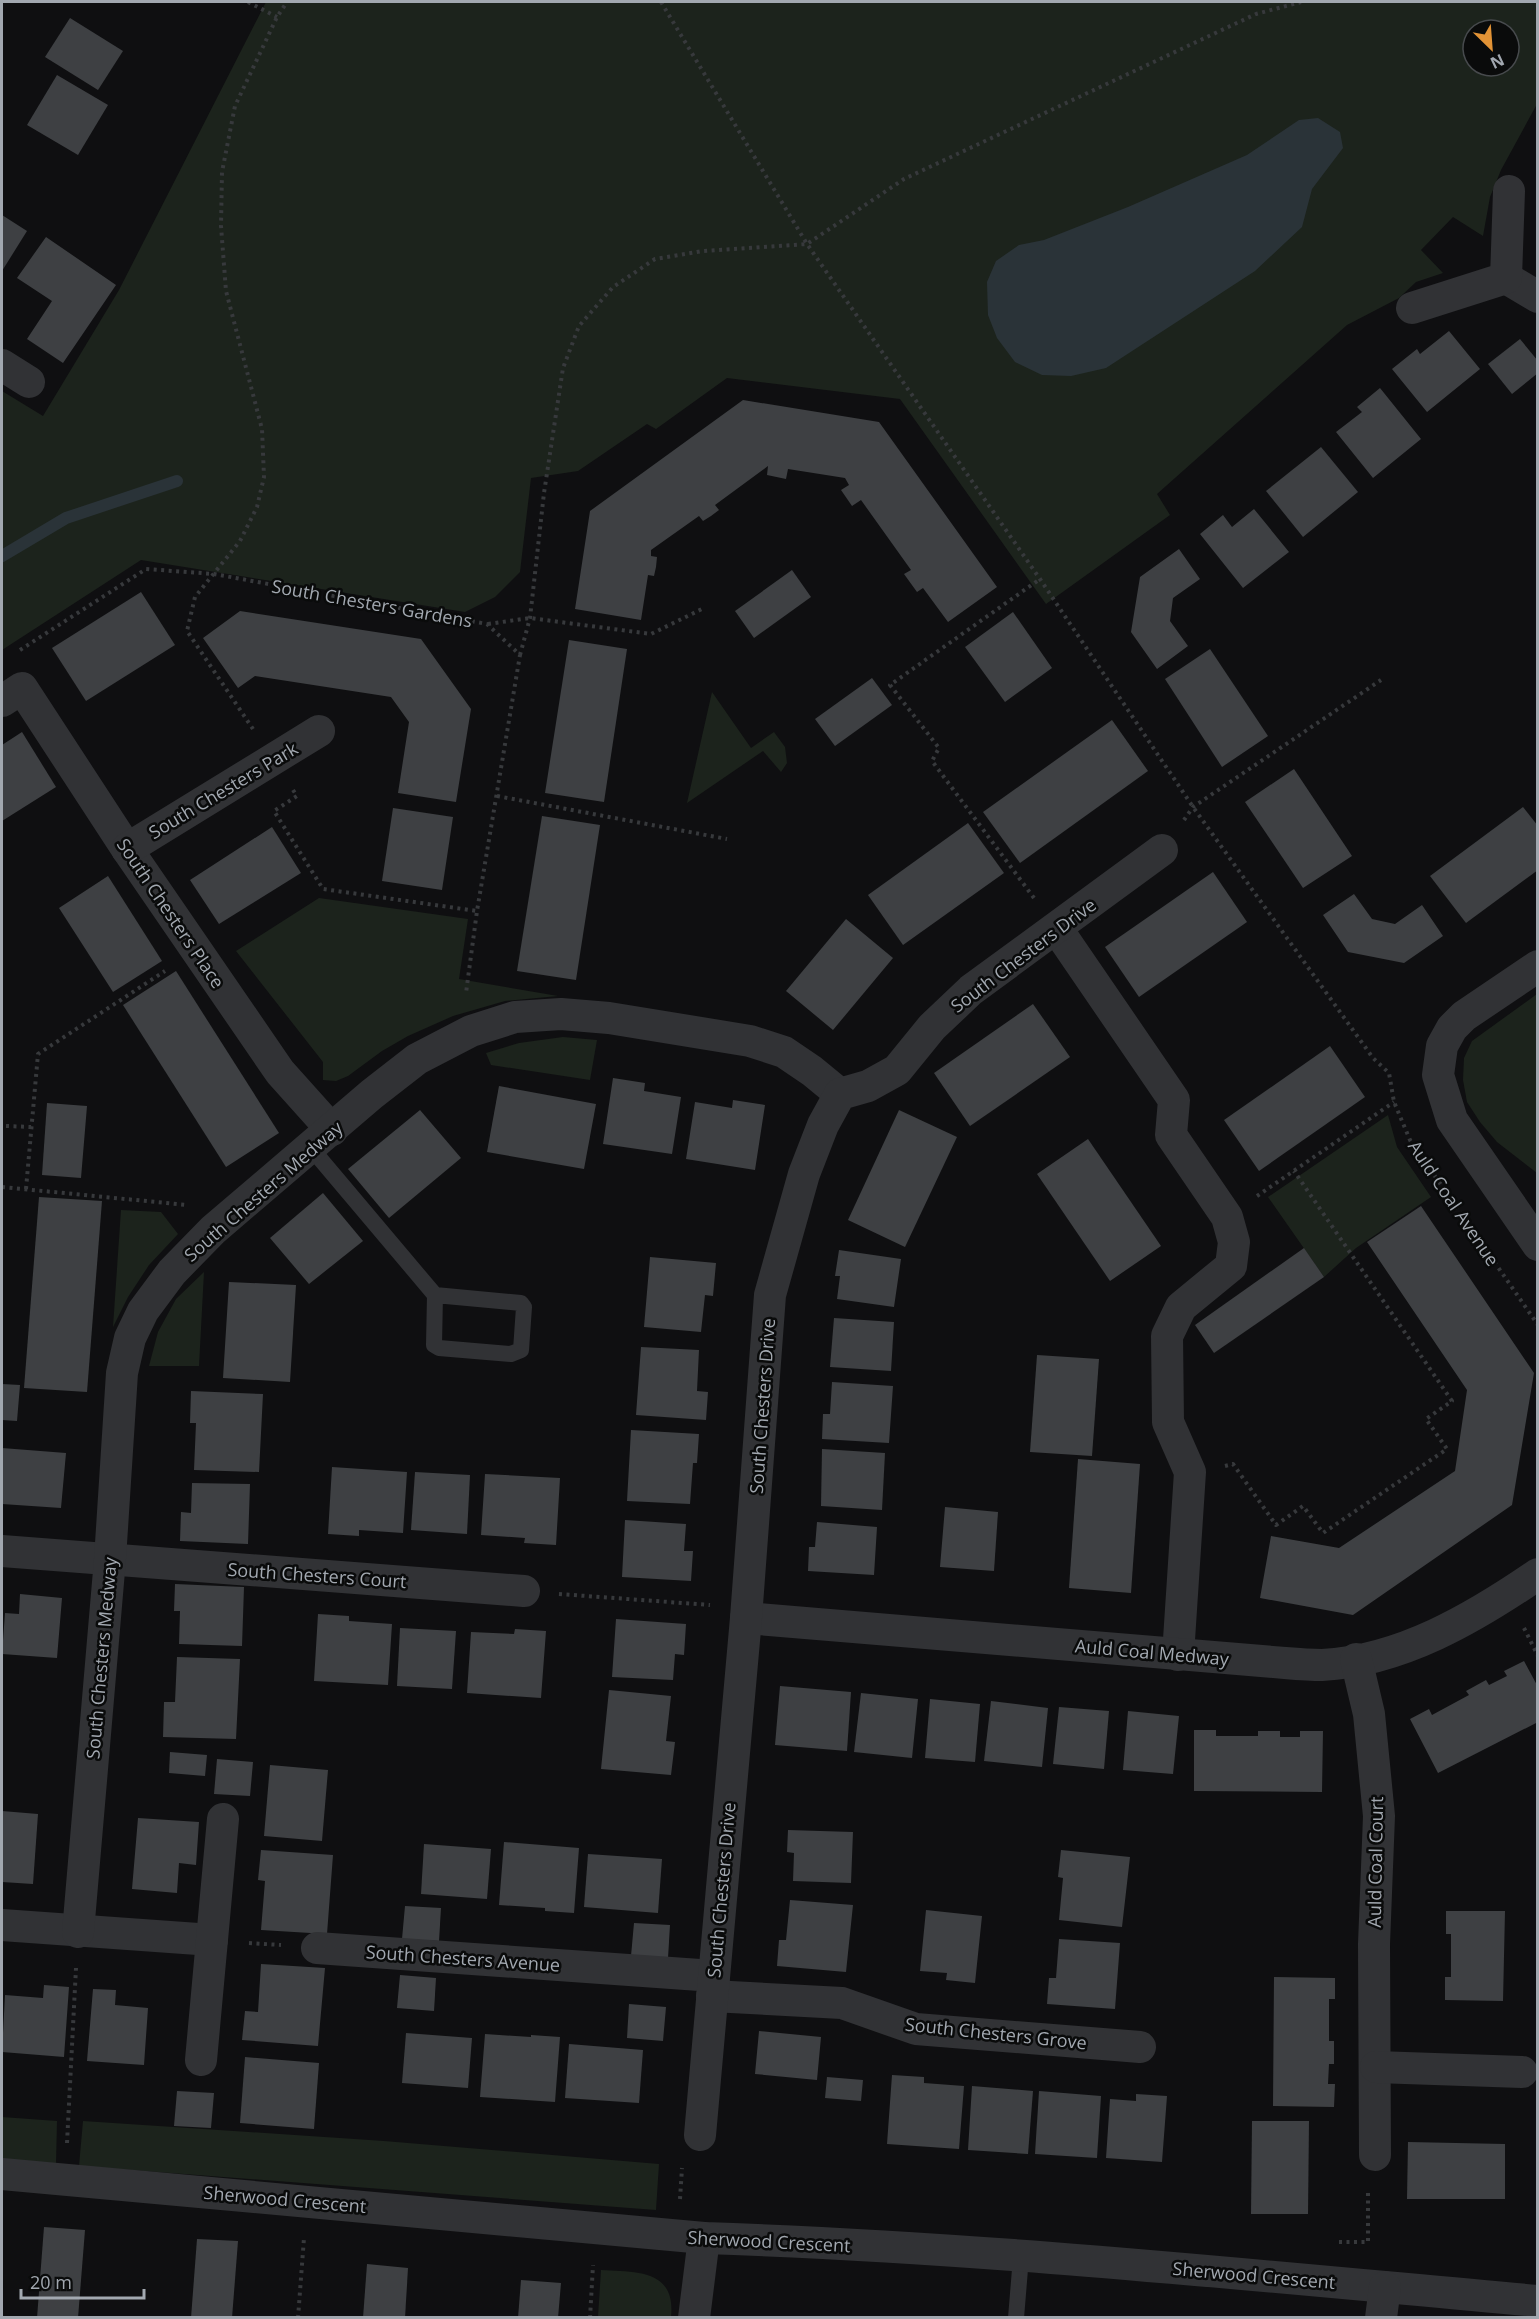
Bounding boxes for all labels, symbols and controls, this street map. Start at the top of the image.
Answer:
north arrow [1461,18,1521,78]
text: N [1487,49,1508,74]
street label: South Chesters Gardens [270,574,474,632]
street label: South Chesters Park [144,736,302,844]
street label: South Chesters Place [112,833,230,993]
street label: South Chesters Drive [945,892,1101,1018]
street label: South Chesters Medway [179,1115,348,1266]
street label: Auld Coal Avenue [1403,1135,1505,1271]
street label: South Chesters Drive [744,1317,780,1495]
street label: South Chesters Medway [80,1555,122,1760]
street label: South Chesters Court [227,1557,407,1593]
street label: Auld Coal Medway [1074,1633,1231,1671]
street label: Auld Coal Court [1362,1796,1388,1928]
street label: South Chesters Drive [701,1801,741,1979]
street label: South Chesters Avenue [365,1939,561,1977]
street label: South Chesters Grove [904,2012,1088,2054]
street label: Sherwood Crescent [203,2180,367,2218]
street label: Sherwood Crescent [687,2225,851,2257]
street label: Sherwood Crescent [1172,2256,1336,2294]
scale bar [21,2262,144,2300]
text: 20 m [30,2270,72,2294]

